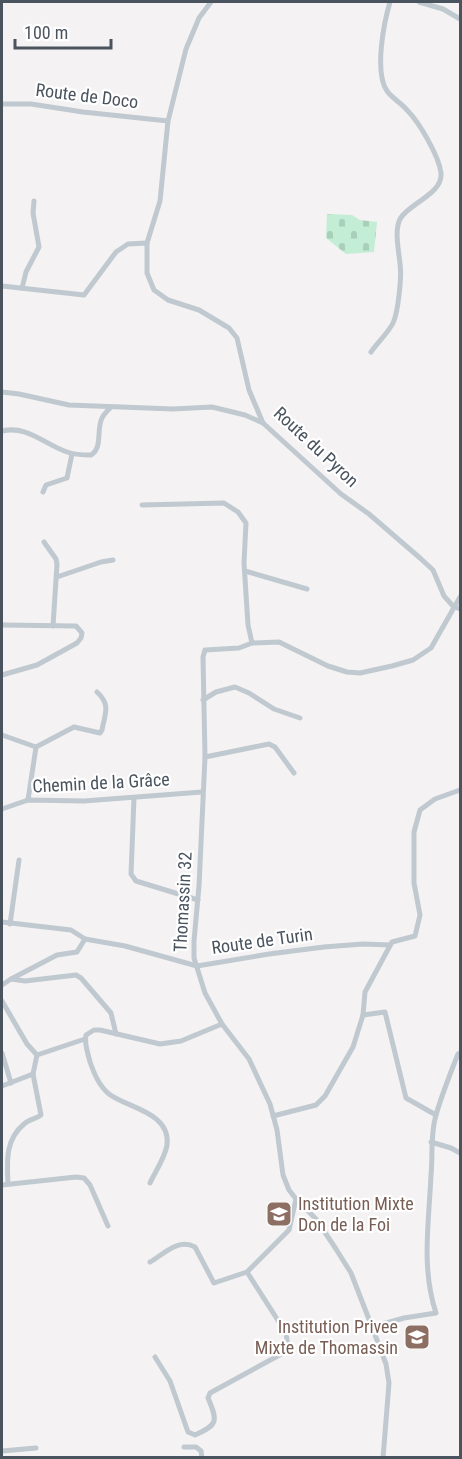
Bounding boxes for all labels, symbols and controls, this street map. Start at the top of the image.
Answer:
scale bar [15,12,111,50]
text: 100 m [24,22,68,43]
street label: Route de Doco [34,79,140,112]
street label: Route du Pyron [270,402,363,491]
street label: Chemin de la Grâce [32,768,170,797]
street label: Thomassin 32 [169,851,196,953]
street label: Route de Turin [210,923,314,958]
place label: Institution Mixte Don de la Foi [298,1193,414,1235]
school or university icon: Institution Mixte Don de la Foi [264,1199,294,1229]
place label: Institution Privee Mixte de Thomassin [255,1316,398,1358]
school or university icon: Institution Privee Mixte de Thomassin [402,1322,432,1352]

